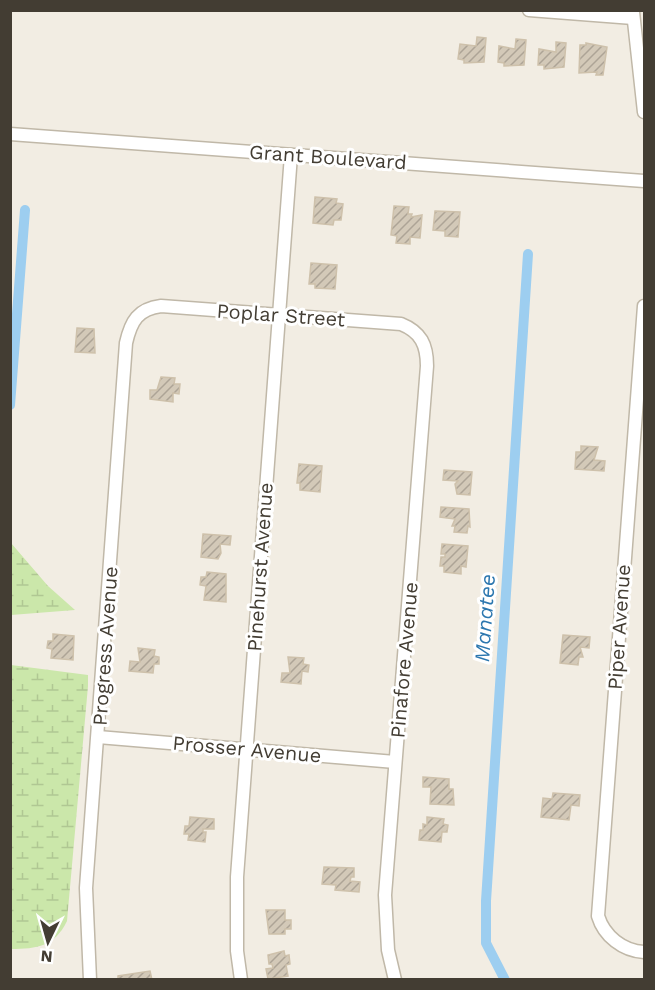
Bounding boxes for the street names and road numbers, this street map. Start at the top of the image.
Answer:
street label: Grant Boulevard [248,140,408,174]
street label: Poplar Street [216,299,347,332]
street label: Pinehurst Avenue [242,482,278,652]
street label: Piper Avenue [603,563,635,691]
street label: Progress Avenue [87,565,123,727]
street label: Pinafore Avenue [385,581,423,739]
street label: Prosser Avenue [172,731,322,767]

